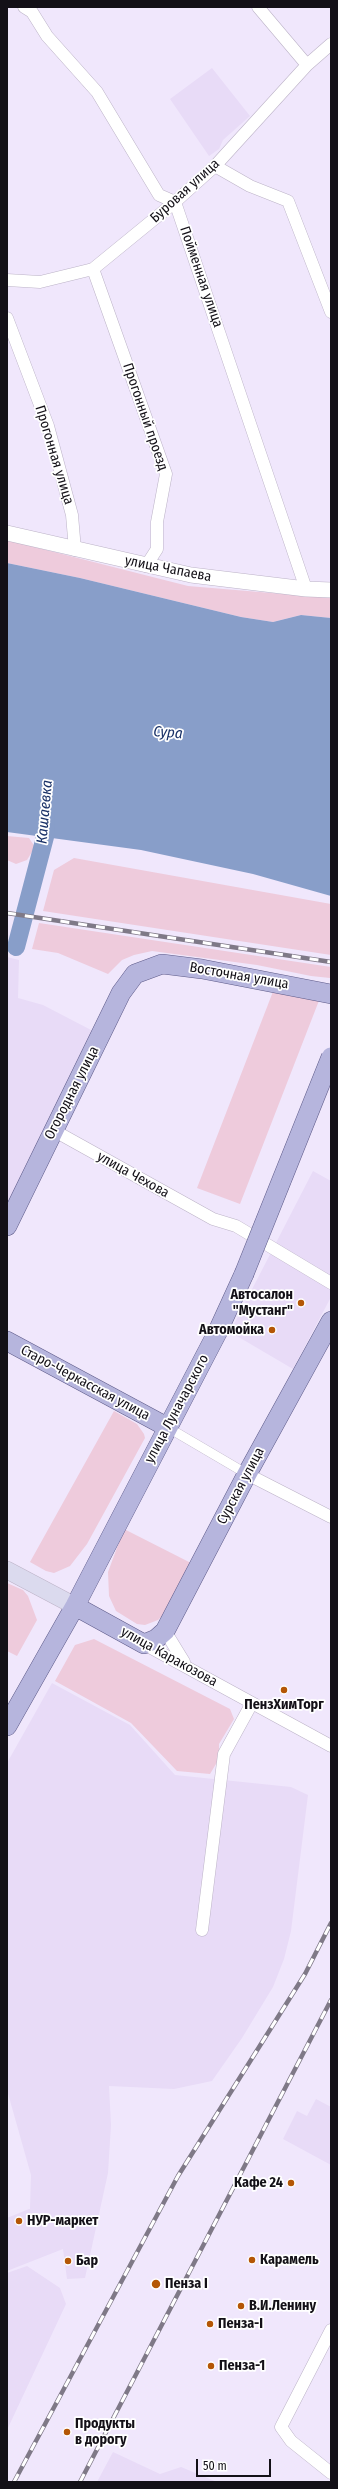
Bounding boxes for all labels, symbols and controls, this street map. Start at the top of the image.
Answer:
street label: Буровая улица [147,156,223,226]
street label: Пойменная улица [176,224,226,330]
street label: Прогонный проезд [119,361,171,473]
street label: Прогонная улица [31,403,77,507]
street label: улица Чапаева [123,552,213,586]
water label: Сура [153,723,183,743]
water label: Кашаевка [33,779,57,845]
street label: Восточная улица [188,959,290,993]
street label: Огородная улица [41,1043,103,1143]
street label: улица Чехова [94,1148,172,1202]
place label: Автосалон "Мустанг" [230,1287,293,1320]
marker: Автосалон "Мустанг" [296,1298,306,1308]
place label: Автомойка [199,1322,264,1338]
marker: Автомойка [267,1325,277,1335]
street label: Старо-Черкасская улица [18,1342,152,1424]
street label: улица Луначарского [141,1352,213,1466]
street label: Сурская улица [214,1445,268,1527]
street label: улица Каракозова [118,1624,220,1690]
marker: ПензХимТорг [279,1685,289,1695]
place label: ПензХимТорг [244,1697,324,1713]
place label: Кафе 24 [234,2175,283,2191]
marker: Кафе 24 [286,2178,296,2188]
place label: НУР-маркет [27,2213,98,2229]
marker: НУР-маркет [14,2216,24,2226]
place label: Карамель [260,2252,319,2268]
place label: Бар [76,2253,98,2269]
marker: Карамель [247,2255,257,2265]
marker: Бар [63,2256,73,2266]
place label: Пенза I [165,2276,208,2292]
marker: Пенза I [150,2278,162,2290]
place label: В.И.Ленину [249,2298,316,2314]
marker: В.И.Ленину [236,2301,246,2311]
place label: Пенза-I [218,2316,263,2332]
marker: Пенза-I [205,2319,215,2329]
place label: Пенза-1 [219,2358,265,2374]
marker: Пенза-1 [206,2361,216,2371]
place label: Продукты в дорогу [75,2416,135,2448]
marker: Продукты в дорогу [62,2427,72,2437]
scale bar [198,2451,273,2477]
text: 50 m [203,2459,227,2473]

